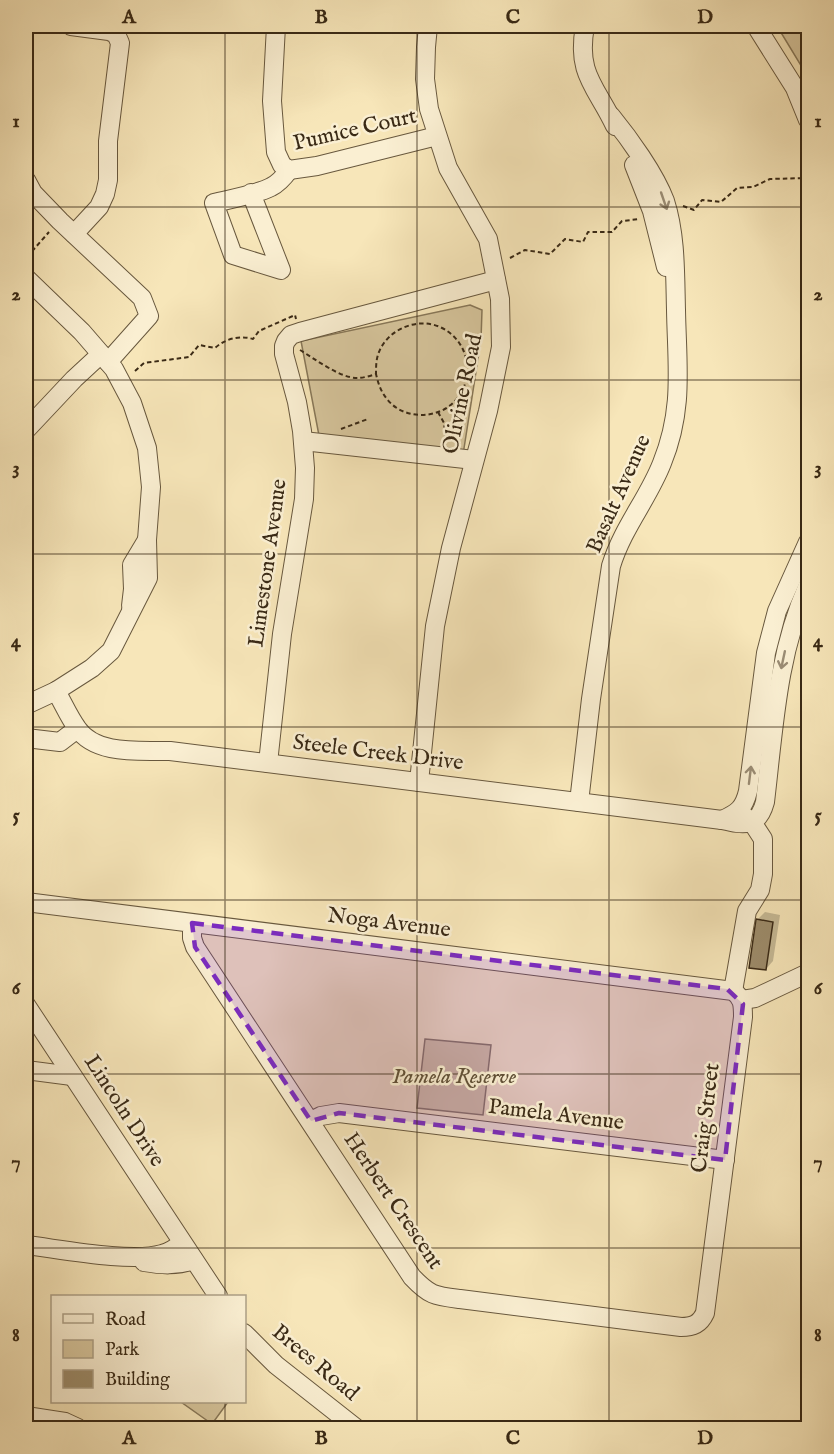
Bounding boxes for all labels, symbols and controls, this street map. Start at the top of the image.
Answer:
text: A [121,5,137,30]
text: B [314,5,328,30]
text: C [506,5,520,30]
text: D [697,5,713,30]
street label: Pumice Court [291,102,420,158]
text: 1 [12,109,20,134]
text: 1 [814,109,822,134]
one-way arrow [659,191,670,210]
text: 2 [11,282,21,307]
text: 2 [813,282,823,307]
street label: Olivine Road [437,331,489,457]
street label: Basalt Avenue [580,430,658,558]
text: 3 [12,456,20,481]
text: 3 [814,456,822,481]
street label: Limestone Avenue [242,477,294,649]
text: 4 [11,629,22,654]
text: 4 [813,629,824,654]
one-way arrow [777,650,789,669]
street label: Steele Creek Drive [291,729,465,777]
one-way arrow [745,765,756,785]
text: 5 [12,803,20,828]
text: 5 [814,803,822,828]
street label: Noga Avenue [326,902,452,944]
text: 6 [12,976,22,1001]
text: 6 [814,976,824,1001]
street label: Lincoln Drive [77,1050,171,1172]
street label: Craig Street [685,1061,727,1175]
park label: Pamela Reserve [392,1063,517,1091]
street label: Pamela Avenue [486,1093,626,1137]
street label: Herbert Crescent [337,1127,449,1275]
text: 7 [11,1150,21,1175]
text: 7 [813,1150,823,1175]
legend [51,1295,246,1403]
text: Road [105,1309,146,1332]
street label: Brees Road [266,1318,364,1408]
text: 8 [12,1323,20,1348]
text: 8 [814,1323,822,1348]
text: Park [105,1339,140,1362]
text: Building [105,1369,170,1392]
text: A [121,1426,137,1451]
text: B [314,1426,328,1451]
text: C [506,1426,520,1451]
text: D [697,1426,713,1451]

